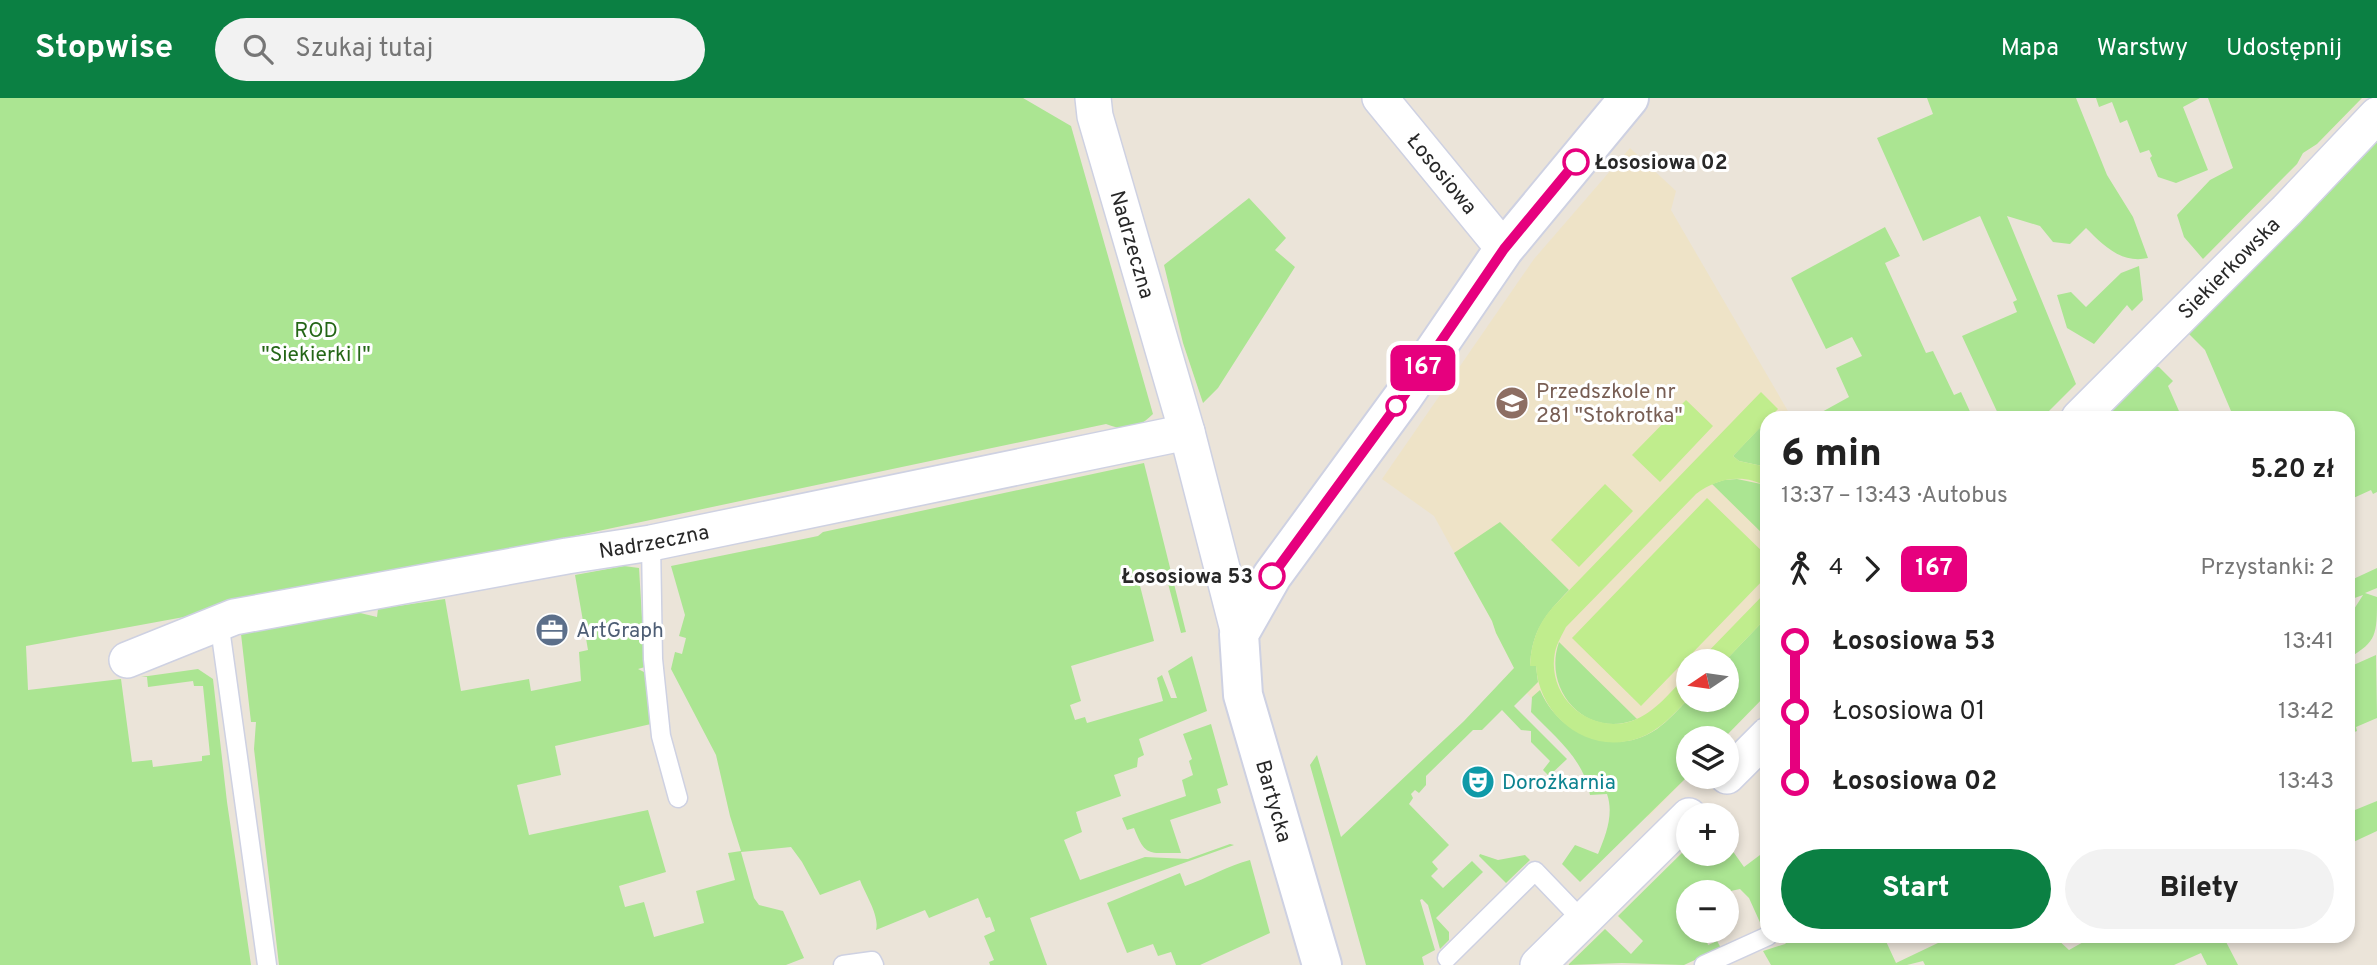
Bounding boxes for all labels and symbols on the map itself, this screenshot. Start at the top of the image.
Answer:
street label: Łososiowa [1400,129,1482,221]
marker: Łososiowa 02 [1563,149,1589,175]
place label: Łososiowa 02 [1595,150,1728,177]
street label: Nadrzeczna [1102,188,1160,302]
street label: Siekierkowska [2173,212,2287,326]
park label: ROD "Siekierki I" [261,318,371,369]
line badge: 167 [1383,345,1463,391]
place label: Przedszkole nr 281 "Stokrotka" [1536,379,1683,430]
school or university icon: Przedszkole nr 281 "Stokrotka" [1493,384,1531,422]
unlabelled marker [1386,396,1406,416]
street label: Nadrzeczna [597,519,712,566]
marker: Łososiowa 53 [1259,563,1285,589]
place label: Łososiowa 53 [1122,564,1253,591]
office icon: ArtGraph [533,611,571,649]
place label: ArtGraph [576,618,664,645]
north arrow [1676,649,1740,712]
street label: Bartycka [1248,757,1297,846]
theatre icon: Dorożkarnia [1459,763,1497,801]
place label: Dorożkarnia [1502,770,1616,797]

